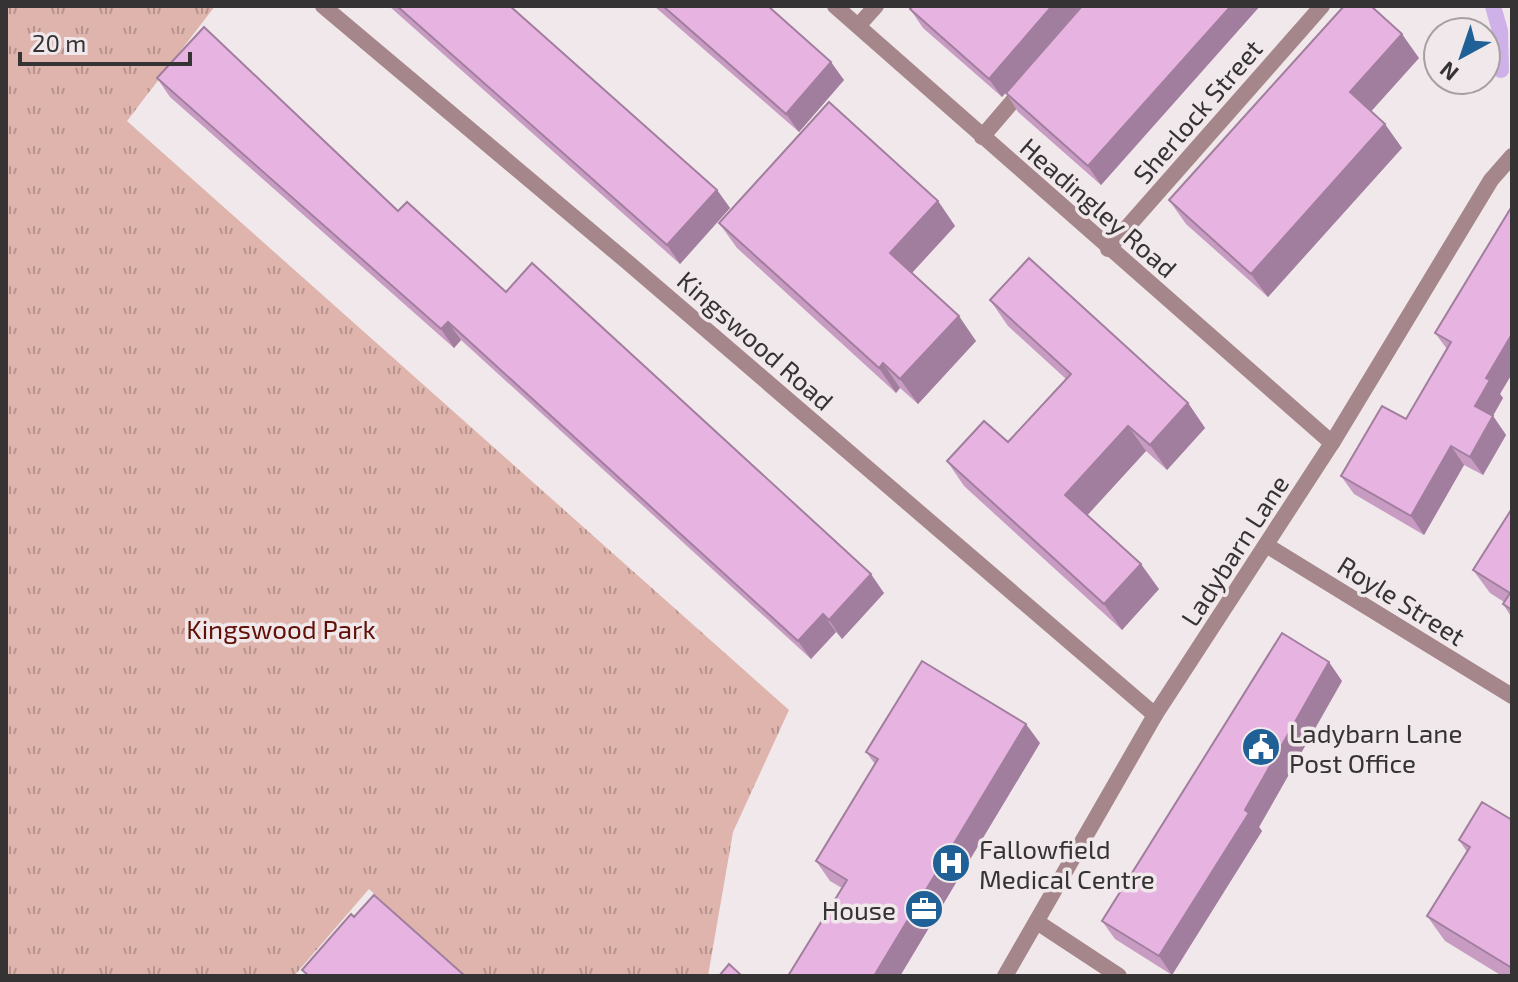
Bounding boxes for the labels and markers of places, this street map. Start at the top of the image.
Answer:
place label: Ladybarn Lane Post Office [1289,717,1462,778]
public building icon: Ladybarn Lane Post Office [1240,726,1282,768]
place label: Fallowfield Medical Centre [979,833,1155,894]
hospital icon: Fallowfield Medical Centre [930,842,972,884]
office icon: House [903,888,945,930]
place label: House [822,894,896,925]

